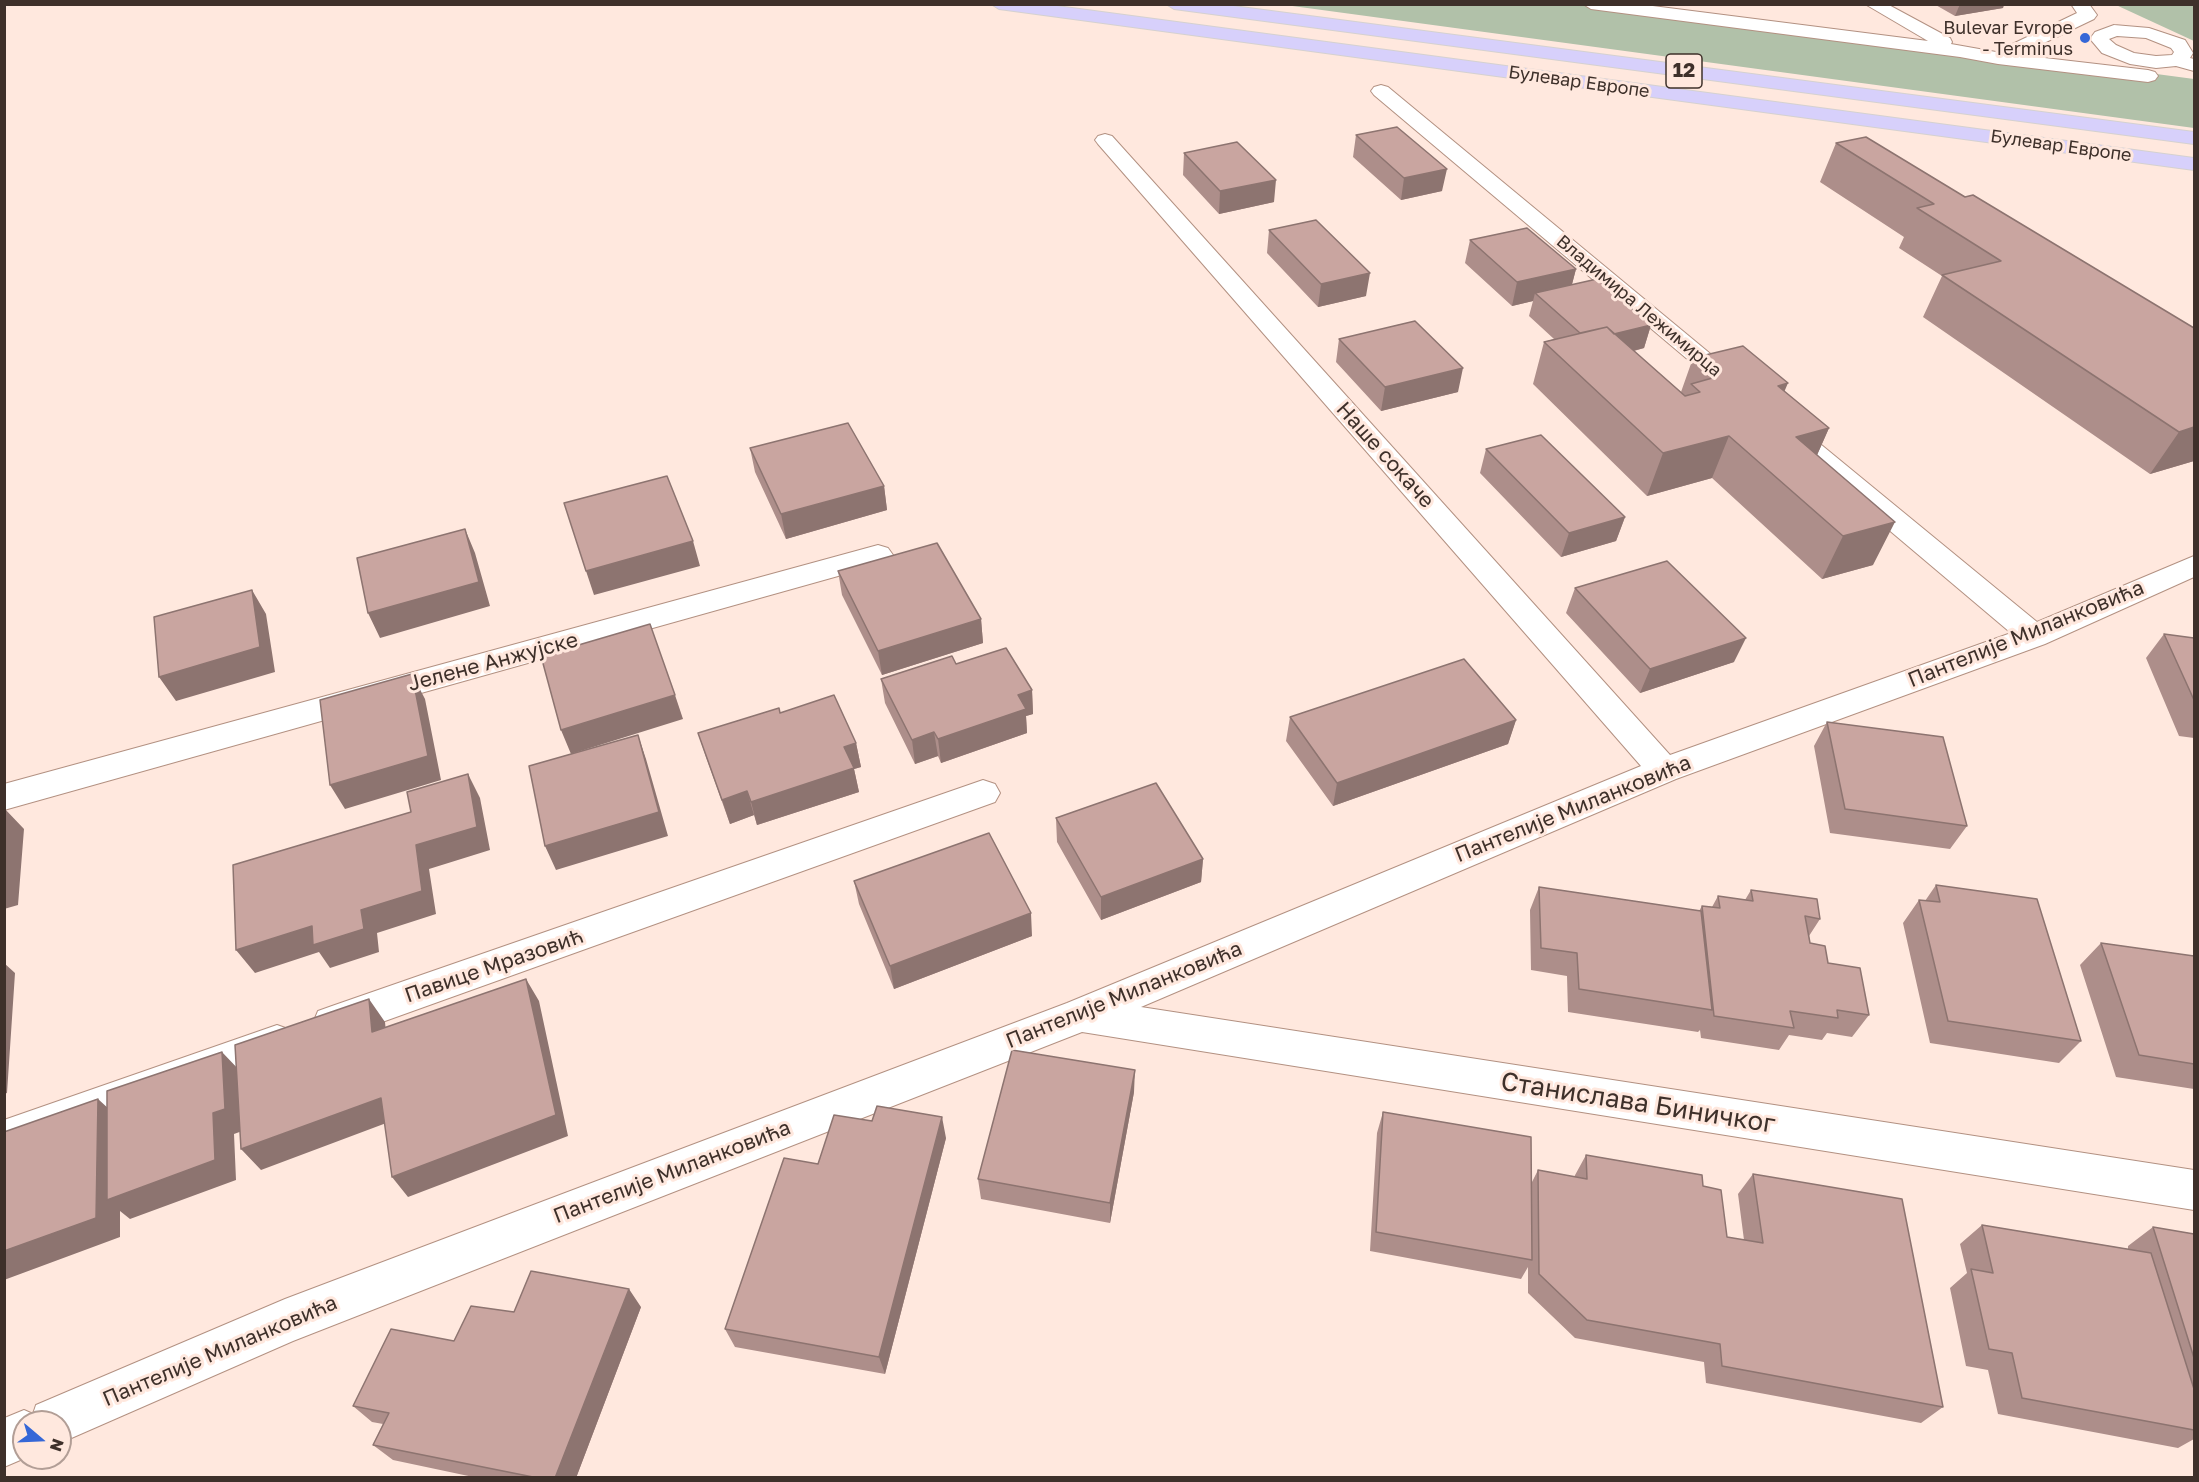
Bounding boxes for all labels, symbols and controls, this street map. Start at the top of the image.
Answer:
place label: Bulevar Evrope - Terminus [1943,17,2073,60]
marker: Bulevar Evrope - Terminus [2078,31,2092,45]
road number: 12 [1666,54,1702,88]
street label: Булевар Европе [1507,61,1651,103]
street label: Булевар Европе [1989,125,2133,167]
street label: Владимира Лежимирца [1552,231,1726,381]
street label: Наше сокаче [1331,397,1439,513]
street label: Пантелије Миланковића [1904,575,2148,693]
street label: Јелене Анжујске [405,627,581,697]
street label: Пантелије Миланковића [1451,750,1695,868]
street label: Павице Мразовић [402,924,586,1008]
street label: Пантелије Миланковића [1002,936,1246,1054]
street label: Станислава Биничког [1498,1066,1778,1140]
street label: Пантелије Миланковића [550,1115,794,1229]
street label: Пантелије Миланковића [99,1290,341,1412]
north arrow [12,1410,72,1470]
text: N [46,1436,69,1454]

